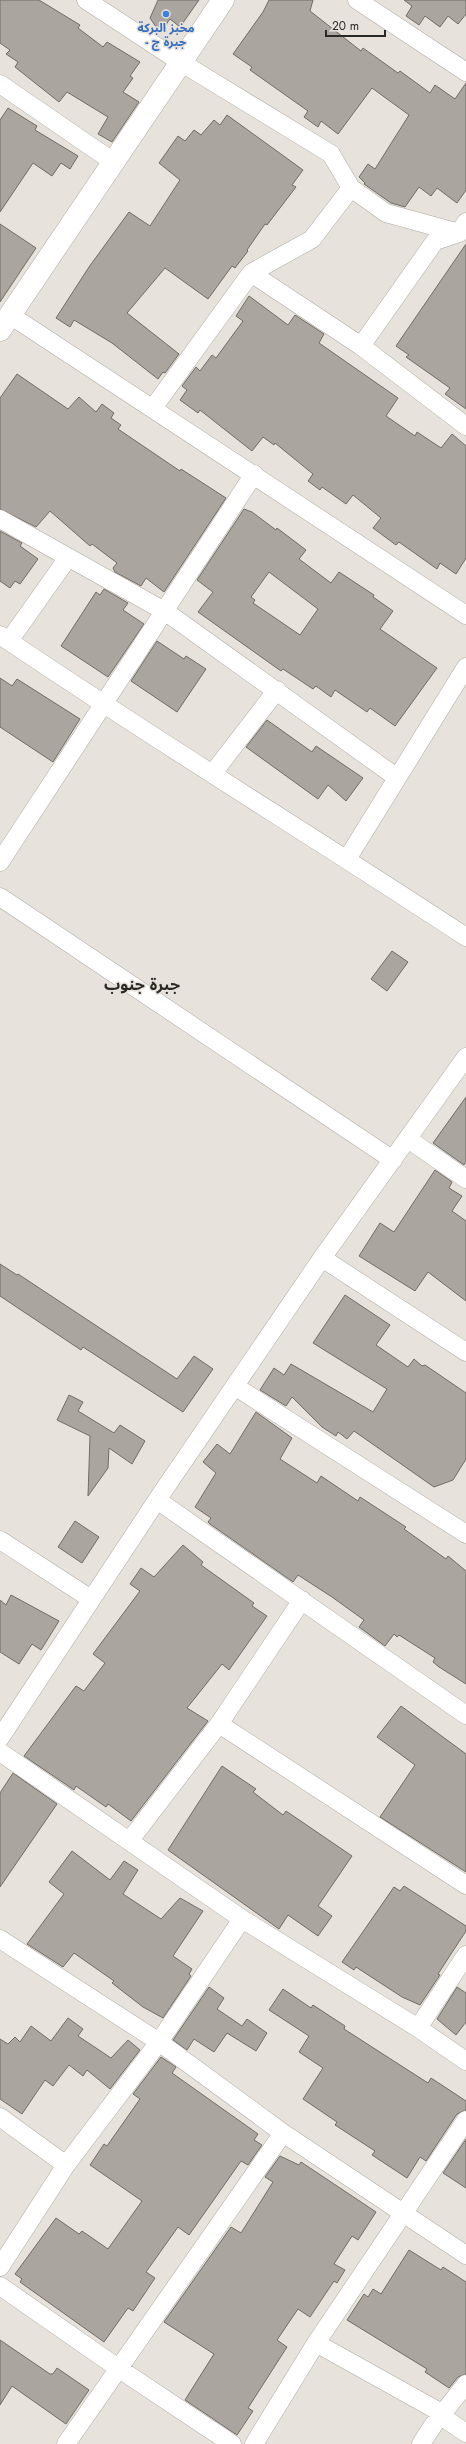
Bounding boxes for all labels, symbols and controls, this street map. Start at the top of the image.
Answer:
marker: مخبز البركة - جبرة ج [161,9,171,19]
scale bar [326,12,385,38]
text: 20 m [332,17,359,35]
place label: مخبز البركة - جبرة ج [138,19,194,51]
district label: جبرة جنوب [104,973,180,996]

